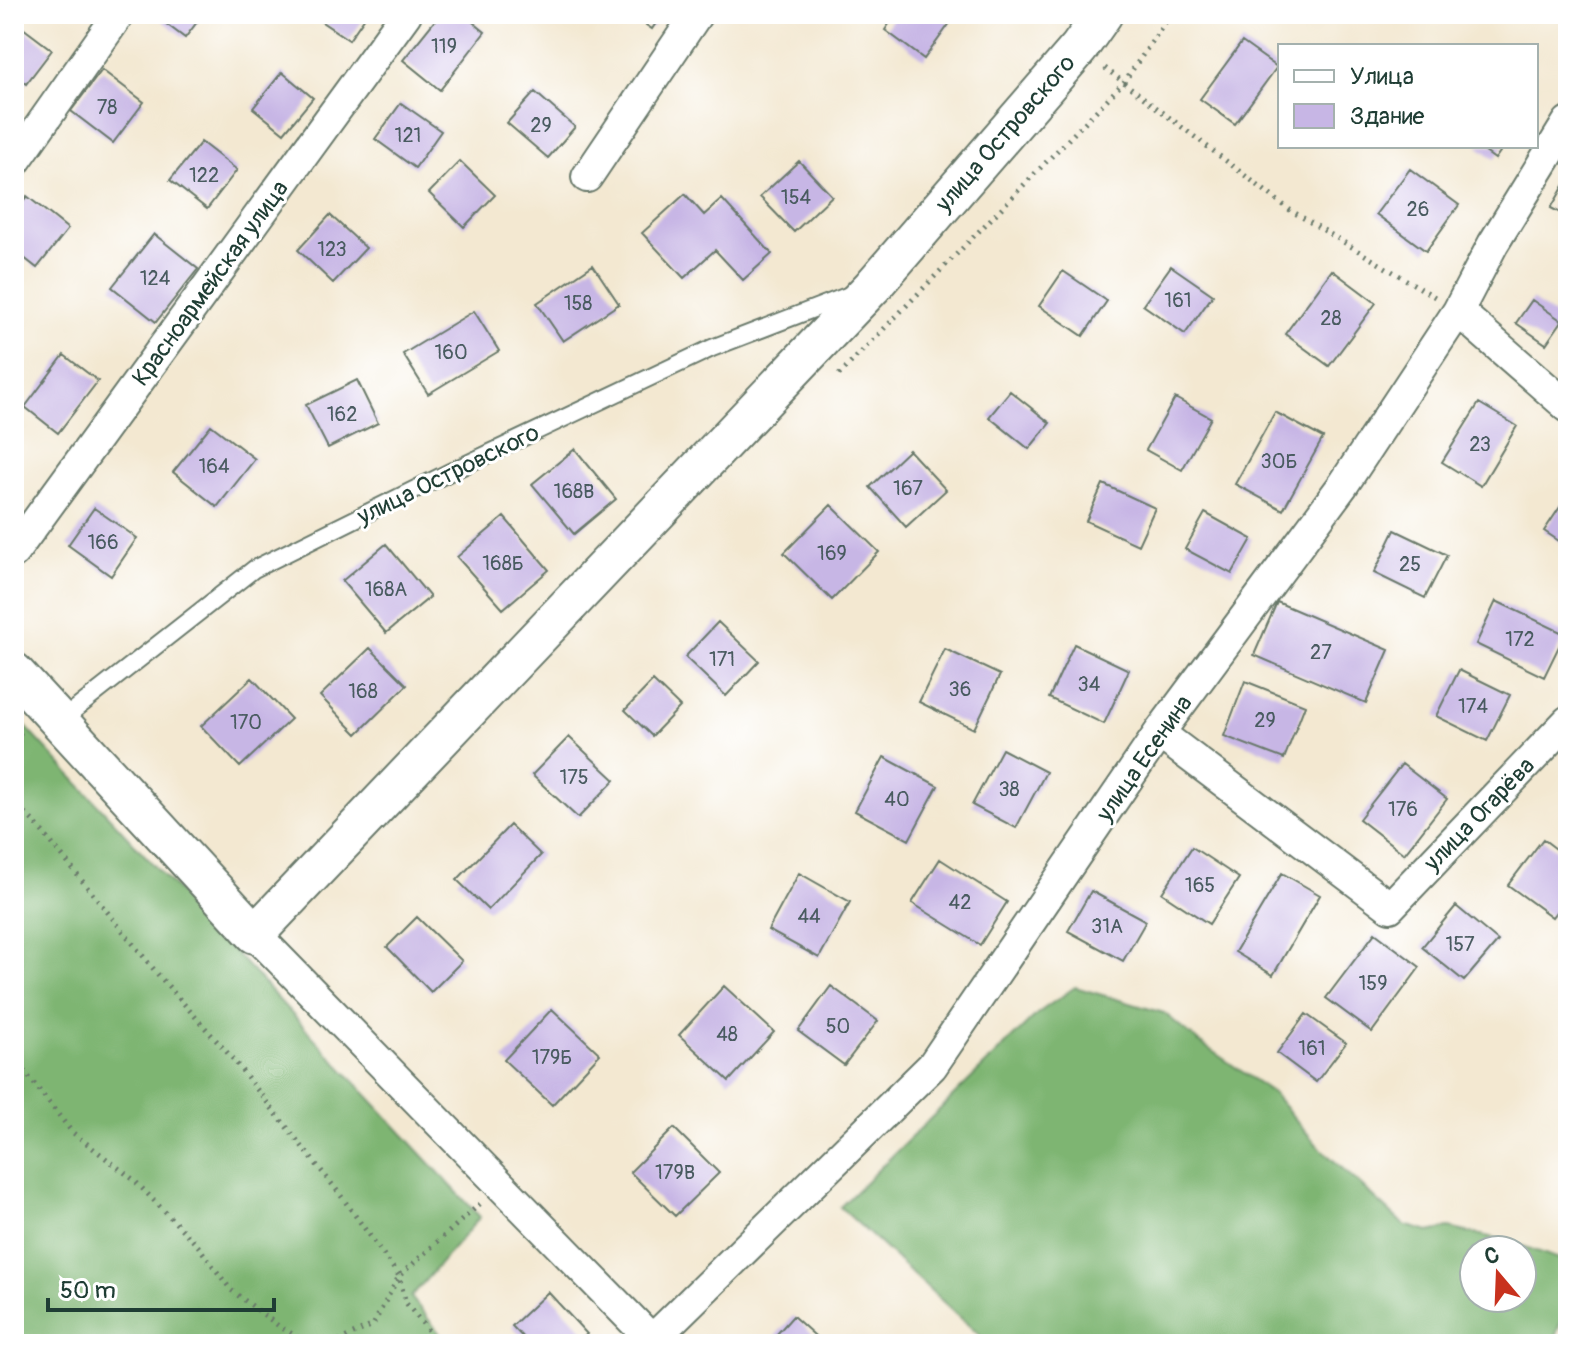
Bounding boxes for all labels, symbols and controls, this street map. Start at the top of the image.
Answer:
house number: 119 [431,34,457,59]
legend [1278,44,1538,148]
street label: улица Островского [929,49,1082,219]
text: Улица [1350,62,1414,91]
house number: 78 [97,95,117,120]
text: Здание [1350,102,1425,131]
house number: 29 [530,113,552,138]
house number: 121 [395,123,421,148]
house number: 122 [189,163,219,188]
street label: Красноармейская улица [126,175,295,392]
house number: 154 [781,185,812,210]
house number: 26 [1407,197,1429,222]
house number: 123 [317,237,347,262]
house number: 124 [140,266,171,291]
house number: 161 [1164,288,1192,313]
house number: 158 [564,291,592,316]
house number: 28 [1320,306,1342,331]
house number: 160 [434,340,468,365]
house number: 162 [327,402,357,427]
street label: улица Островского [352,418,544,531]
house number: 23 [1469,432,1491,457]
house number: 30Б [1261,449,1297,474]
house number: 164 [198,454,230,479]
house number: 167 [893,476,923,501]
house number: 168В [554,479,594,504]
house number: 166 [87,530,119,555]
house number: 169 [817,541,847,566]
house number: 168Б [482,551,524,576]
house number: 25 [1399,552,1421,577]
house number: 168А [365,577,407,602]
house number: 172 [1505,627,1535,652]
house number: 27 [1310,640,1332,665]
house number: 171 [709,647,735,672]
house number: 34 [1078,672,1101,697]
house number: 36 [949,677,971,702]
house number: 168 [348,679,378,704]
street label: улица Есенина [1090,690,1199,828]
house number: 174 [1458,694,1488,719]
house number: 29 [1254,708,1276,733]
house number: 170 [230,710,262,735]
street label: улица Огарёва [1417,751,1541,878]
house number: 175 [559,765,589,790]
house number: 38 [998,777,1020,802]
house number: 40 [884,787,910,812]
house number: 176 [1388,797,1418,822]
house number: 165 [1185,873,1215,898]
house number: 42 [949,890,971,915]
house number: 44 [797,904,821,929]
house number: 31А [1091,914,1123,939]
house number: 157 [1445,932,1475,957]
house number: 159 [1359,971,1387,996]
house number: 50 [826,1014,850,1039]
house number: 48 [716,1022,738,1047]
house number: 161 [1298,1036,1326,1061]
house number: 179Б [532,1045,572,1070]
house number: 179В [655,1160,695,1185]
north arrow [1458,1234,1538,1314]
text: С [1481,1240,1503,1271]
scale bar [48,1262,274,1312]
text: 50 m [60,1276,116,1305]

